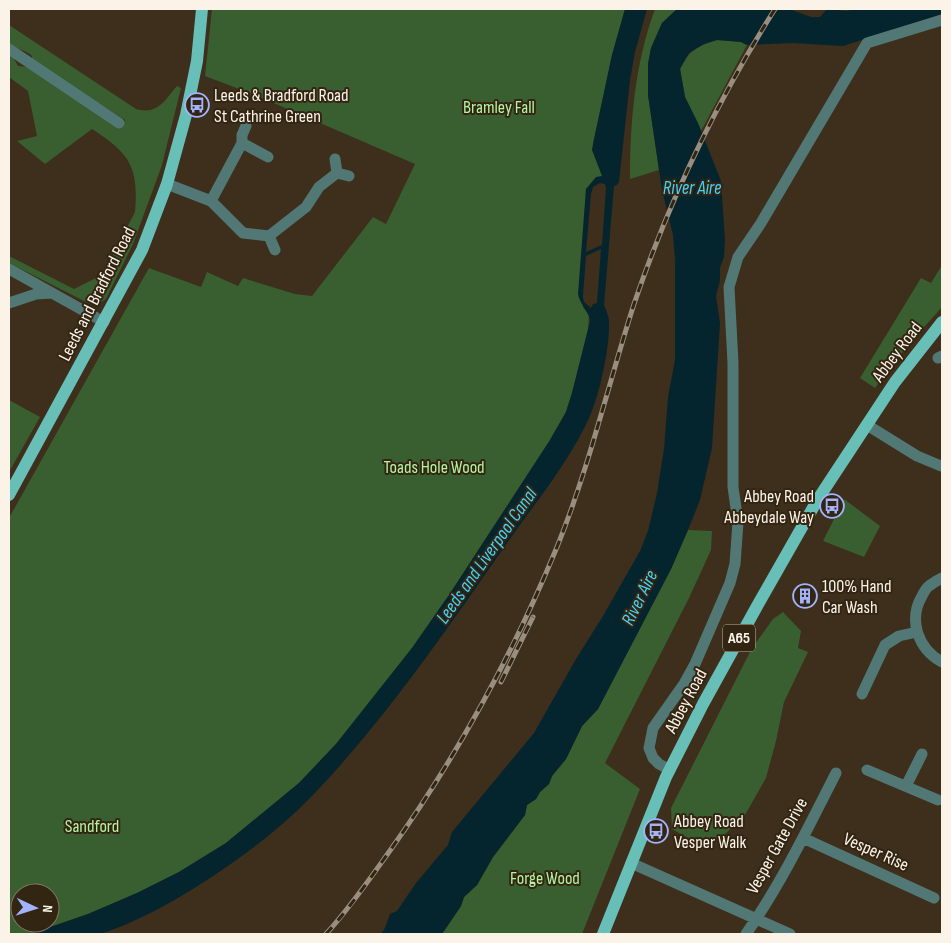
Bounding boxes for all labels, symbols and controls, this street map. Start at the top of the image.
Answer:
place label: Leeds & Bradford Road St Cathrine Green [214,85,349,127]
bus stop icon: Leeds & Bradford Road St Cathrine Green [184,92,210,118]
park label: Bramley Fall [463,97,535,118]
water label: River Aire [663,177,722,200]
street label: Leeds and Bradford Road [54,223,140,365]
street label: Abbey Road [867,318,926,387]
park label: Toads Hole Wood [383,457,485,478]
water label: Leeds and Liverpool Canal [431,483,543,628]
place label: Abbey Road Abbeydale Way [723,486,814,528]
bus stop icon: Abbey Road Abbeydale Way [819,493,845,519]
water label: River Aire [617,566,663,629]
place label: 100% Hand Car Wash [822,576,892,618]
building icon: 100% Hand Car Wash [792,583,818,609]
road number: A65 [723,624,755,651]
street label: Abbey Road [660,665,712,738]
street label: Vesper Gate Drive [742,794,812,898]
place label: Abbey Road Vesper Walk [673,811,746,853]
park label: Sandford [65,816,119,837]
bus stop icon: Abbey Road Vesper Walk [643,818,669,844]
street label: Vesper Rise [840,828,912,876]
park label: Forge Wood [510,868,580,889]
north arrow [10,883,60,933]
text: N [39,905,56,913]

